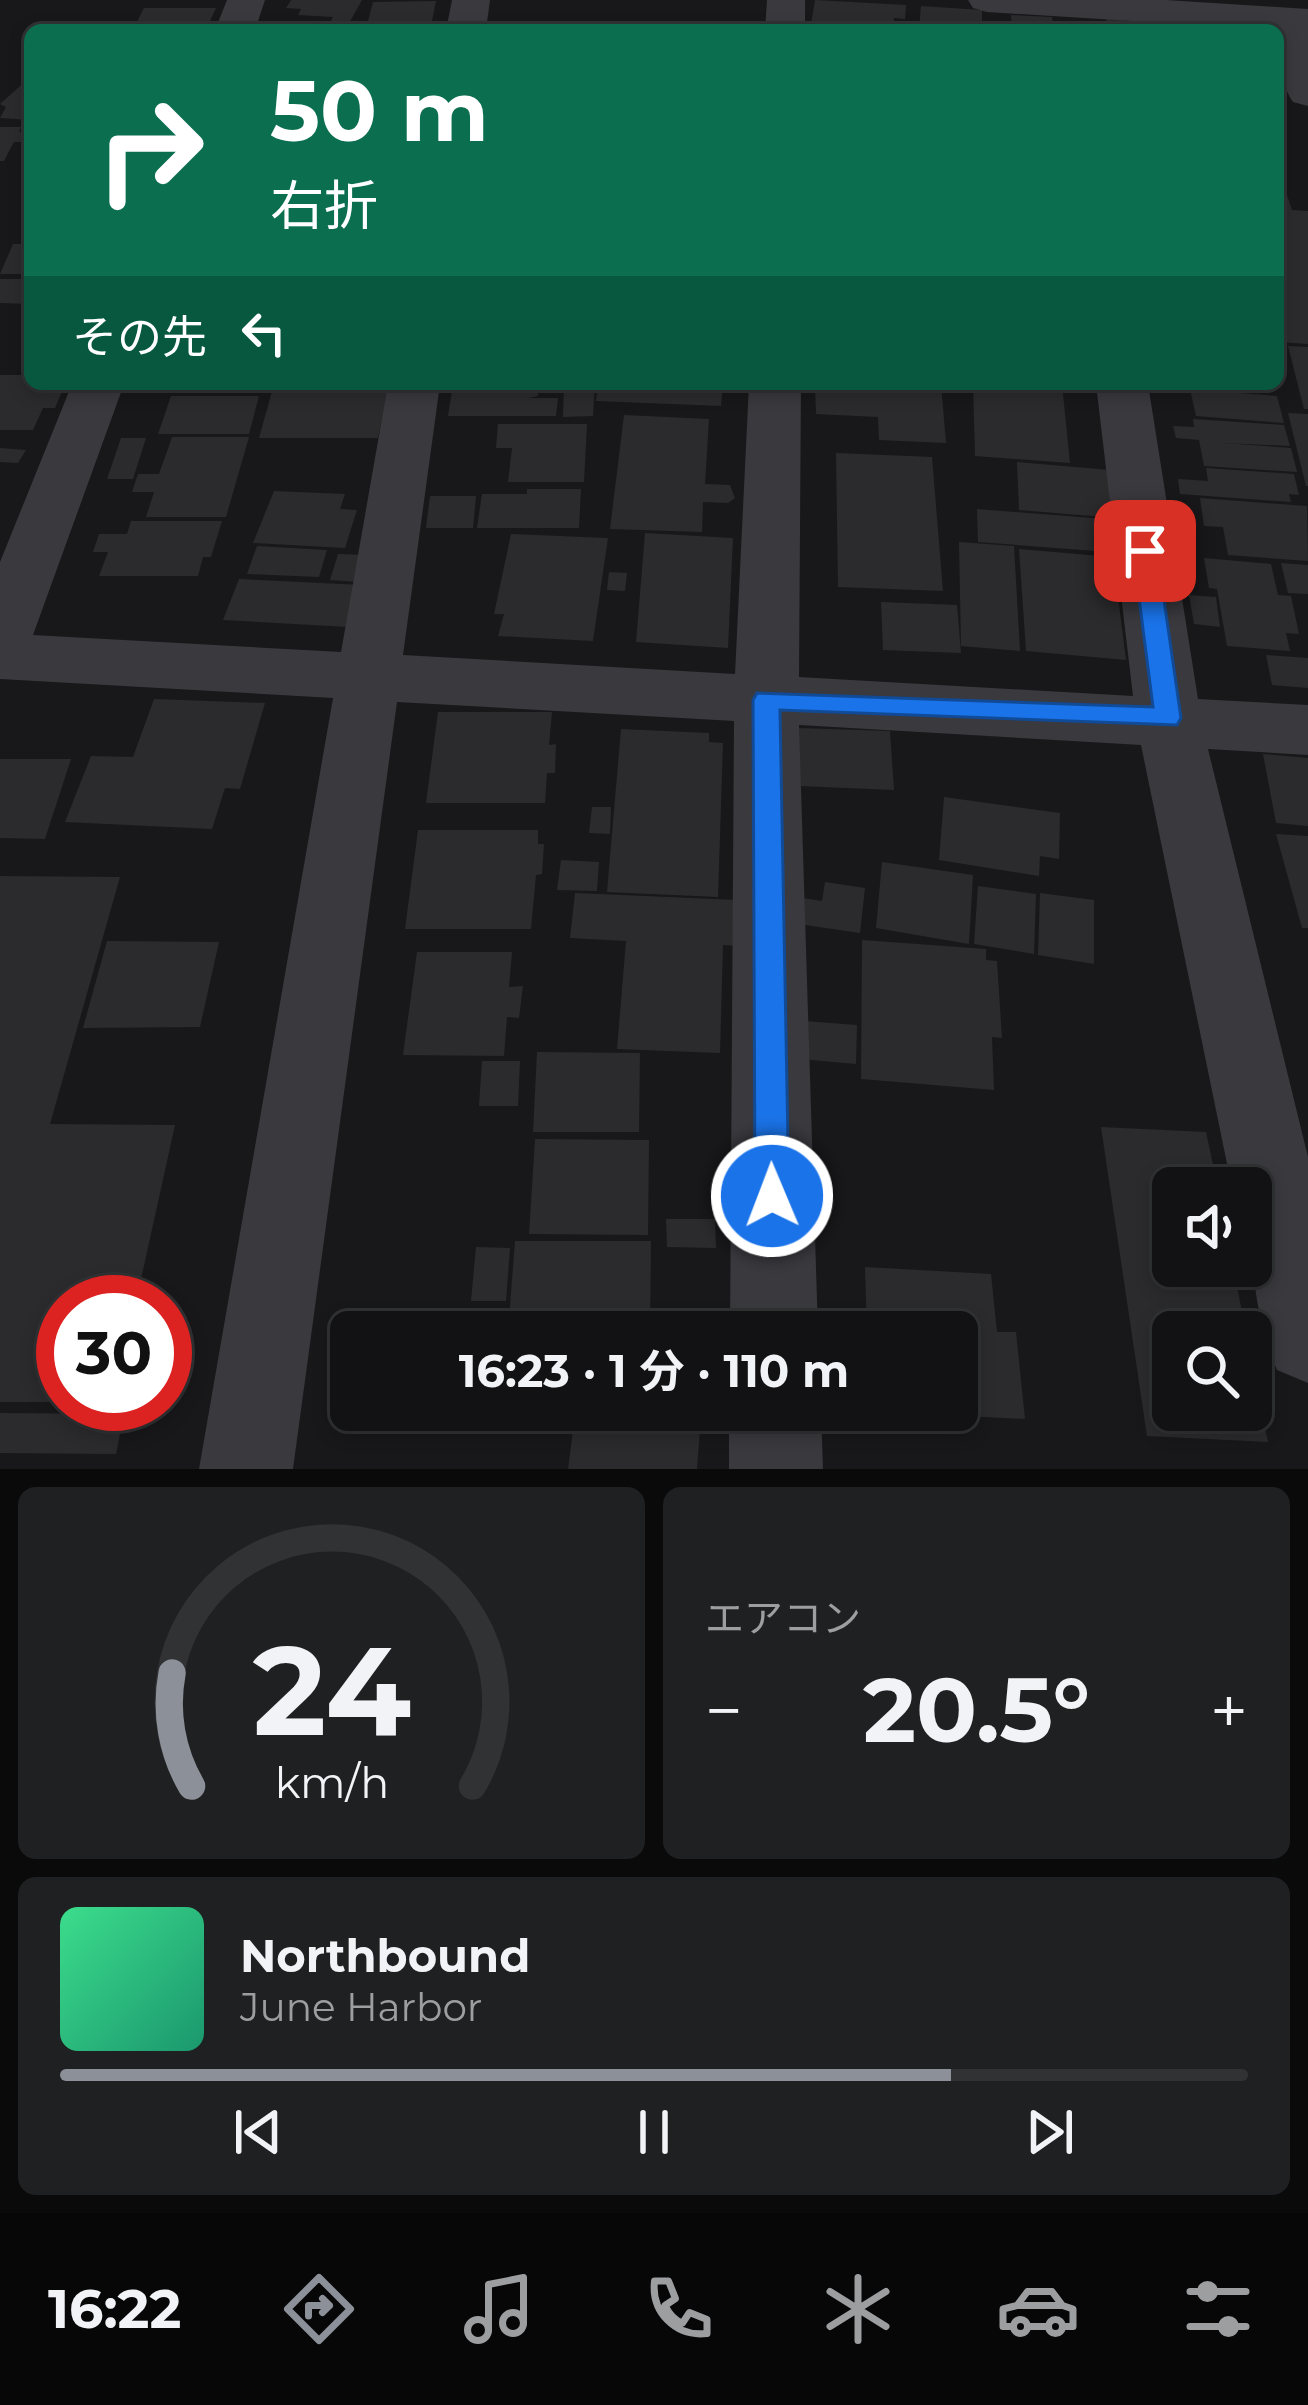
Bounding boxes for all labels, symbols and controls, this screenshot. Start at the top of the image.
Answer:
text: 50 m [270,60,489,162]
icon: right [72,72,228,228]
text: 右折 [270,173,378,239]
icon: left [231,300,297,366]
text: その先 [72,309,207,364]
pin [1094,500,1196,602]
icon: arrive [1112,518,1178,584]
position arrow [709,1133,835,1259]
map controls [1152,1167,1272,1431]
button: sound [1152,1167,1272,1287]
speed limit sign: 30 [36,1275,192,1431]
button: search [1152,1311,1272,1431]
text: 16:23 · 1 分 · 110 m [459,1343,849,1398]
text: エアコン [705,1594,861,1642]
text: 24 [252,1614,411,1766]
text: 20.5° [863,1655,1090,1765]
text: − [705,1670,743,1751]
text: + [1210,1670,1248,1751]
text: km/h [274,1756,389,1809]
text: Northbound [240,1928,530,1983]
text: June Harbor [240,1983,482,2031]
icon: previous [225,2099,291,2165]
icon: pause [621,2099,687,2165]
icon: next [1017,2099,1083,2165]
icon: directions [277,2267,361,2351]
icon: music [457,2267,541,2351]
icon: phone [637,2267,721,2351]
icon: climate [816,2267,900,2351]
icon: car [996,2267,1080,2351]
icon: filters [1176,2267,1260,2351]
text: 16:22 [48,2276,181,2342]

